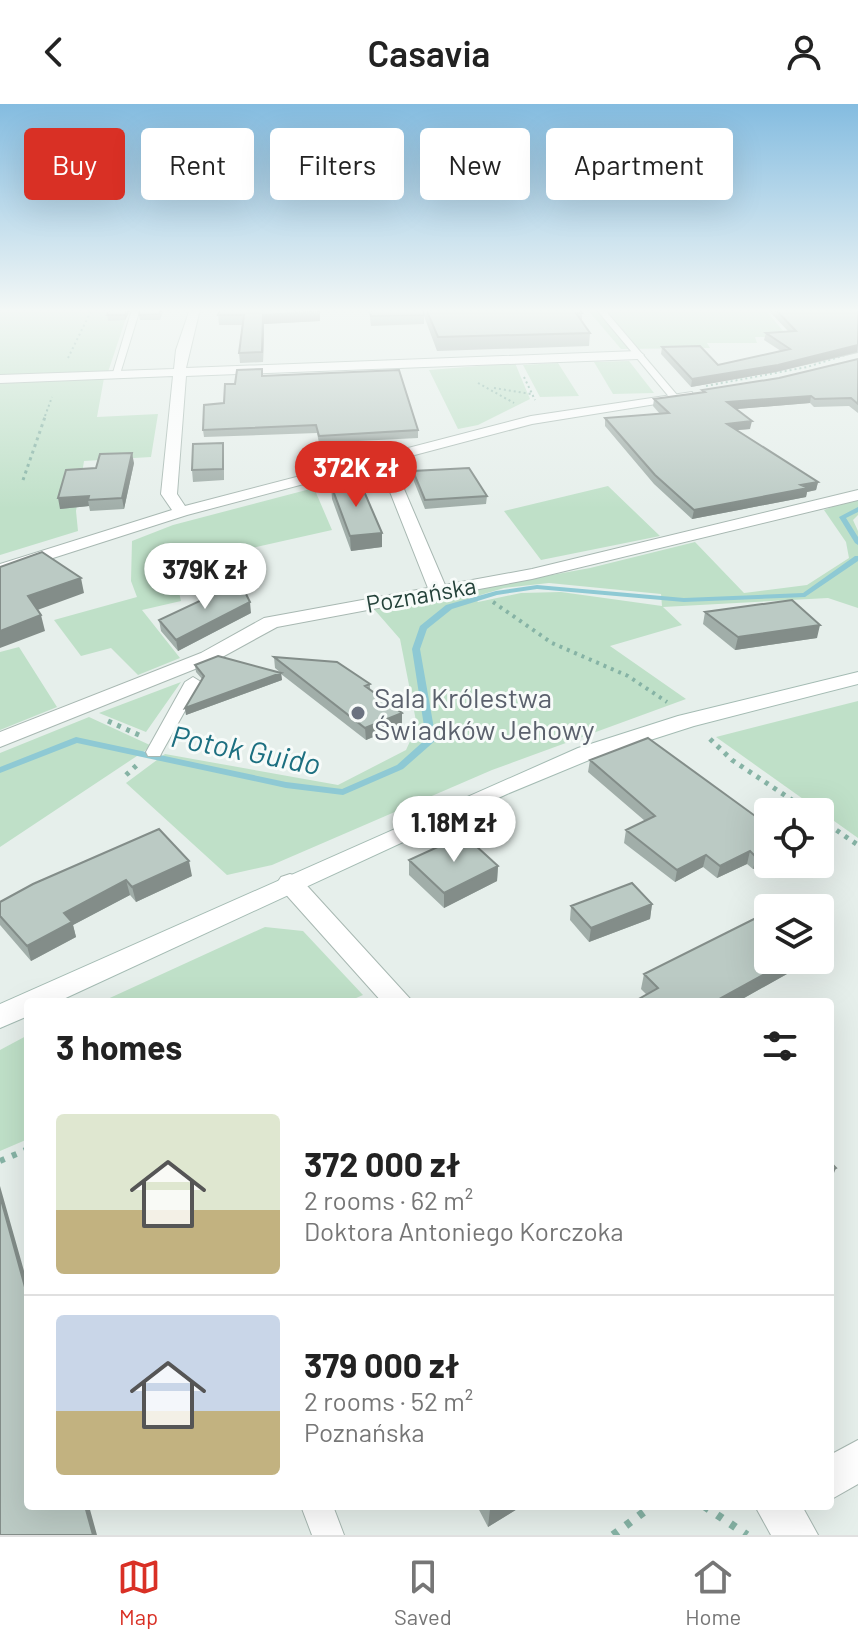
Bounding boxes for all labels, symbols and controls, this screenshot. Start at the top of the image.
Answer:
icon: back [32,30,76,74]
icon: person [782,30,826,74]
text: Casavia [368,31,490,74]
chip: Buy [24,128,125,200]
chip: Rent [141,128,254,200]
chip: Filters [270,128,404,200]
chip: New [420,128,530,200]
chip: Apartment [546,128,733,200]
pin: 372K zł [282,441,430,509]
text: 372K zł [313,451,399,482]
pin: 379K zł [131,543,279,611]
text: 379K zł [162,553,248,584]
street label: Poznańska [364,570,478,618]
place label: Sala Królestwa Świadków Jehowy [374,680,595,746]
marker: Sala Królestwa Świadków Jehowy [349,704,367,722]
water label: Potok Guido [168,717,324,781]
pin: 1.18M zł [371,796,537,864]
map controls [754,798,834,974]
button: locate [754,798,834,878]
text: 1.18M zł [411,806,497,837]
button: layers [754,894,834,974]
icon: filters [758,1024,802,1068]
text: 3 homes [56,1026,182,1067]
text: 372 000 zł [304,1143,460,1184]
icon: home [120,1146,216,1242]
text: 2 rooms · 62 m² [304,1184,473,1215]
text: Doktora Antoniego Korczoka [304,1215,624,1246]
text: 379 000 zł [304,1344,459,1385]
icon: home [120,1347,216,1443]
text: 2 rooms · 52 m² [304,1385,473,1416]
text: Poznańska [304,1416,425,1447]
tab: Map [117,1555,161,1629]
tab: Saved [394,1555,452,1629]
tab: Home [685,1555,741,1629]

